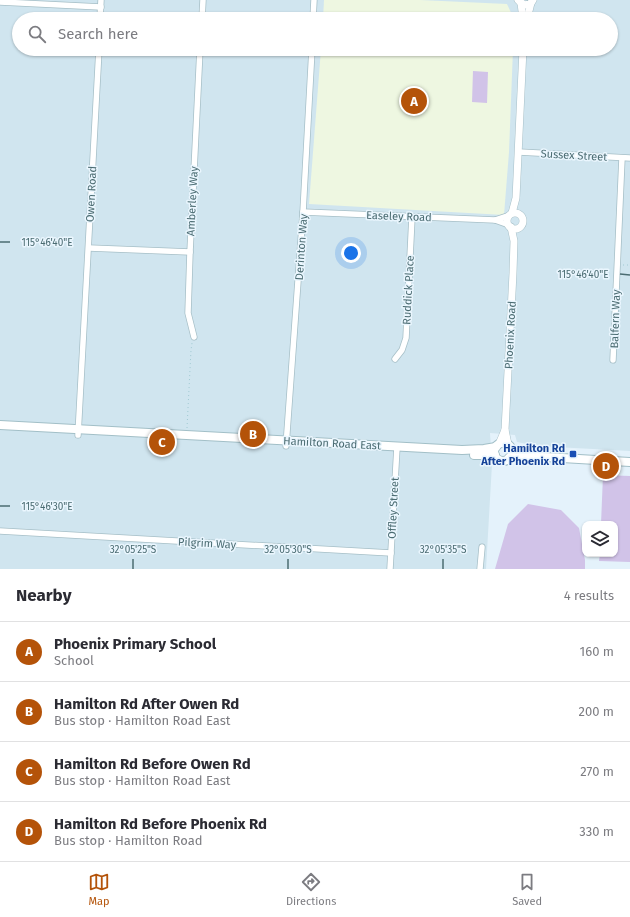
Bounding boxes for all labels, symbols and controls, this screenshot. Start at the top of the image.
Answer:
search box [12,12,618,56]
icon: search [26,23,48,45]
text: Search here [58,25,138,43]
pin: A [401,86,427,116]
street label: Sussex Street [540,147,608,164]
street label: Amberley Way [184,165,201,236]
street label: Owen Road [84,166,99,222]
street label: Easeley Road [366,209,432,224]
street label: Derinton Way [293,213,310,281]
text: 115°46'40"E [21,237,73,249]
your location [341,243,361,263]
street label: Ruddick Place [400,255,417,325]
text: 115°46'40"E [557,269,609,281]
street label: Balfern Way [608,289,623,349]
street label: Phoenix Road [502,301,519,369]
pin: B [240,419,266,449]
pin: C [149,427,175,457]
street label: Hamilton Road East [283,434,381,453]
place label: Hamilton Rd After Phoenix Rd [480,442,565,468]
marker: Hamilton Rd After Phoenix Rd [568,449,578,459]
pin: D [593,451,619,481]
street label: Offley Street [385,477,402,539]
text: 115°46'30"E [21,501,73,513]
map controls [582,521,618,557]
button: layers [582,521,618,557]
street label: Pilgrim Way [178,535,237,552]
text: 32°05'25"S [110,544,157,556]
text: 32°05'30"S [264,544,312,556]
text: 32°05'35"S [420,544,467,556]
text: Nearby [16,585,71,606]
text: 4 results [564,588,614,603]
text: Phoenix Primary School [54,635,216,653]
text: A [25,644,33,659]
text: 160 m [580,644,614,659]
text: School [54,653,94,668]
text: Hamilton Rd After Owen Rd [54,695,239,713]
text: B [25,704,33,719]
text: 200 m [578,704,614,719]
text: Bus stop · Hamilton Road East [54,713,231,728]
text: Hamilton Rd Before Owen Rd [54,755,251,773]
text: C [25,764,33,779]
text: 270 m [580,764,614,779]
text: Bus stop · Hamilton Road East [54,773,231,788]
text: Hamilton Rd Before Phoenix Rd [54,815,267,833]
text: D [25,824,33,839]
text: 330 m [579,824,614,839]
text: Bus stop · Hamilton Road [54,833,203,848]
tab: Map [88,871,110,908]
tab: Directions [286,871,336,908]
tab: Saved [512,871,542,908]

